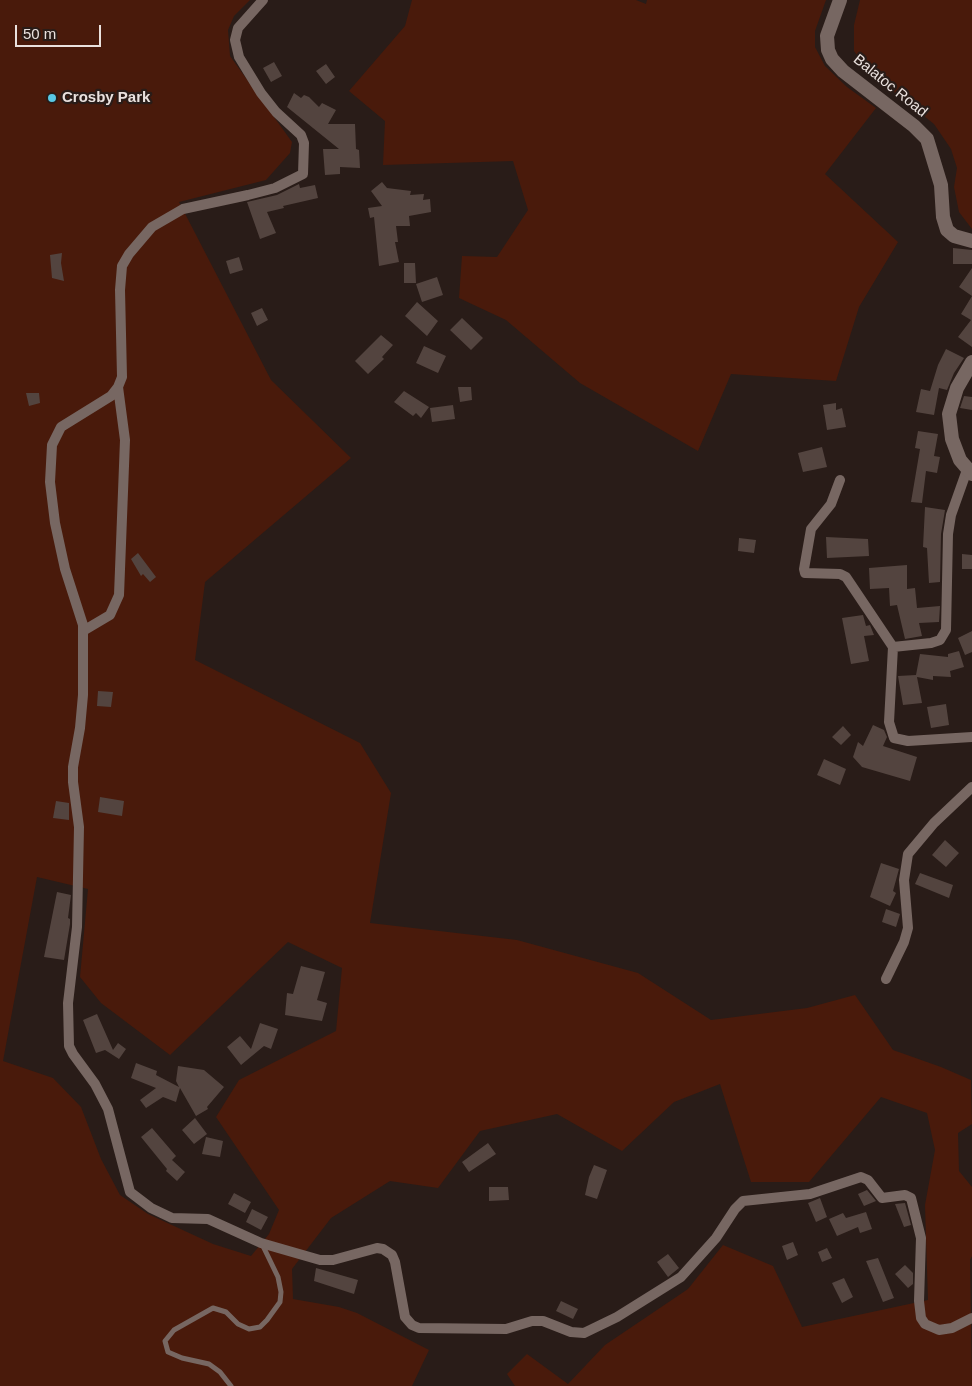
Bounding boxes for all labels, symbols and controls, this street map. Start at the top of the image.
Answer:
scale bar [18,15,104,47]
text: 50 m [23,25,56,42]
street label: Balatoc Road [849,51,931,121]
place label: Crosby Park [62,89,150,107]
marker: Crosby Park [46,92,58,104]

